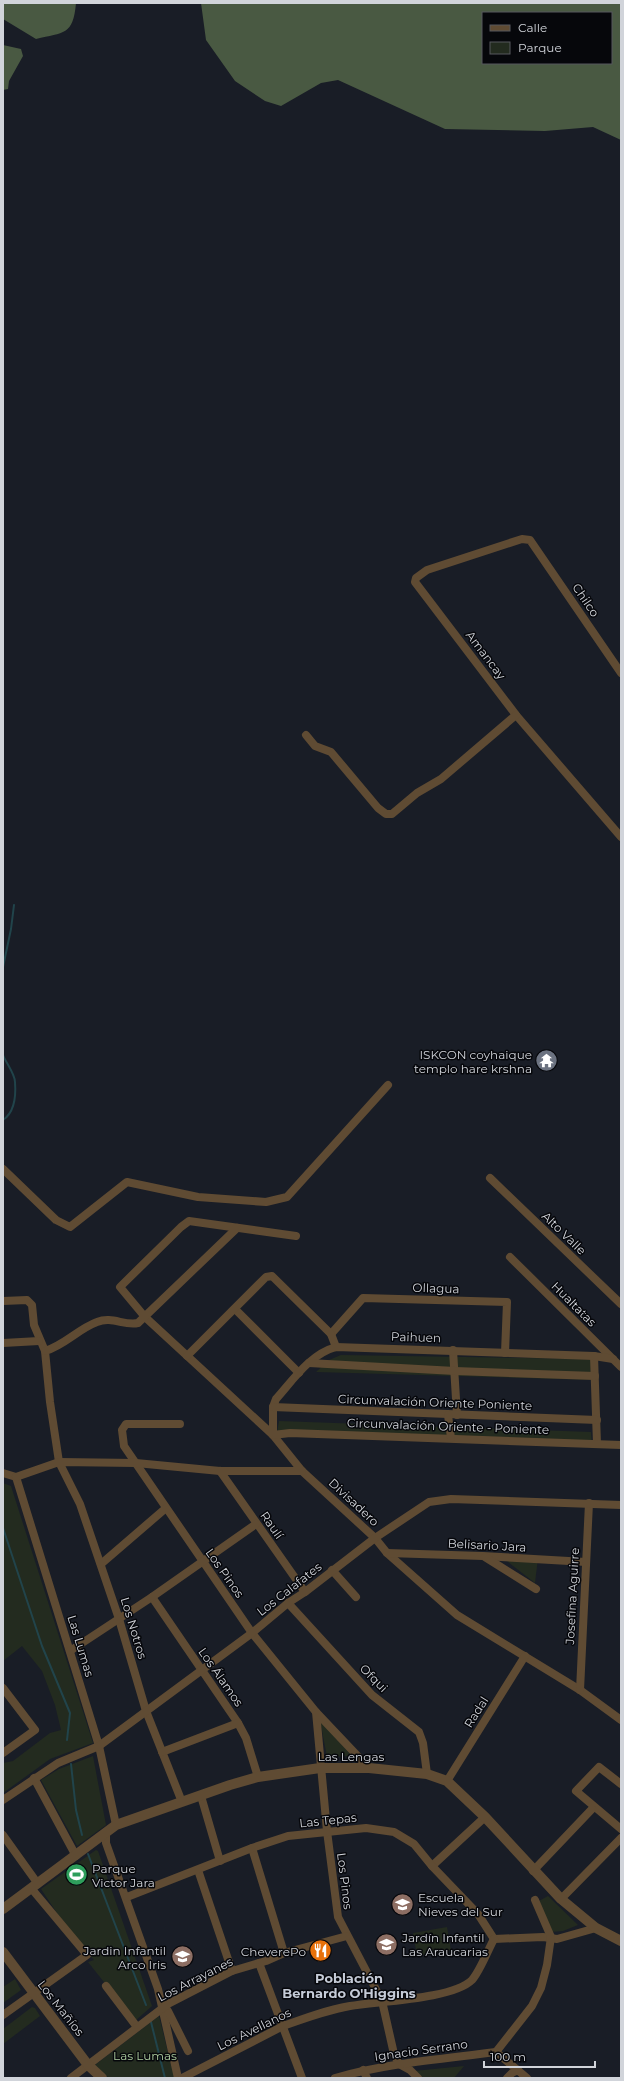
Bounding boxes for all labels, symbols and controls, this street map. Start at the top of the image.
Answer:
legend [482,12,612,64]
text: Calle [518,20,547,35]
text: Parque [518,40,562,55]
street label: Chilco [569,580,603,620]
street label: Amancay [463,628,509,683]
place label: ISKCON coyhaique templo hare krshna [414,1047,532,1076]
temple icon: ISKCON coyhaique templo hare krshna [534,1048,560,1074]
street label: Alto Valle [539,1208,589,1258]
street label: Hualtatas [548,1278,600,1330]
street label: Ollagua [412,1280,460,1296]
street label: Paihuen [391,1329,441,1345]
street label: Circunvalación Oriente Poniente [338,1391,532,1413]
street label: Circunvalación Oriente - Poniente [347,1415,549,1437]
street label: Divisadero [326,1475,382,1529]
street label: Raulí [257,1508,287,1542]
street label: Belisario Jara [447,1535,527,1555]
street label: Los Pinos [203,1545,248,1601]
street label: Josefina Aguirre [562,1547,582,1646]
street label: Los Calafates [254,1559,324,1619]
street label: Los Notros [118,1595,151,1661]
street label: Las Lumas [64,1613,98,1679]
street label: Los Álamos [195,1645,247,1709]
street label: Ofqui [357,1661,391,1695]
street label: Radal [461,1694,491,1730]
street label: Las Lengas [318,1749,384,1764]
street label: Las Tepas [299,1810,358,1830]
street label: Los Pinos [334,1852,356,1910]
place label: Parque Victor Jara [92,1861,155,1890]
sports icon: Parque Victor Jara [64,1862,90,1888]
place label: Escuela Nieves del Sur [418,1890,503,1919]
school or university icon: Escuela Nieves del Sur [390,1891,416,1917]
place label: Jardín Infantil Las Araucarias [401,1930,488,1959]
school or university icon: Jardín Infantil Las Araucarias [374,1931,400,1957]
restaurant icon: CheverePo [308,1938,334,1964]
place label: Jardin Infantil Arco Iris [82,1943,166,1972]
school or university icon: Jardin Infantil Arco Iris [169,1944,195,1970]
place label: CheverePo [241,1944,306,1959]
street label: Los Arrayanes [155,1954,235,2004]
district label: Población Bernardo O'Higgins [282,1970,416,2001]
street label: Los Mañíos [35,1977,88,2039]
street label: Los Avellanos [215,2005,294,2053]
street label: Ignacio Serrano [373,2036,469,2064]
scale bar [484,2043,595,2069]
park label: Las Lumas [113,2048,177,2063]
text: 100 m [490,2049,526,2064]

